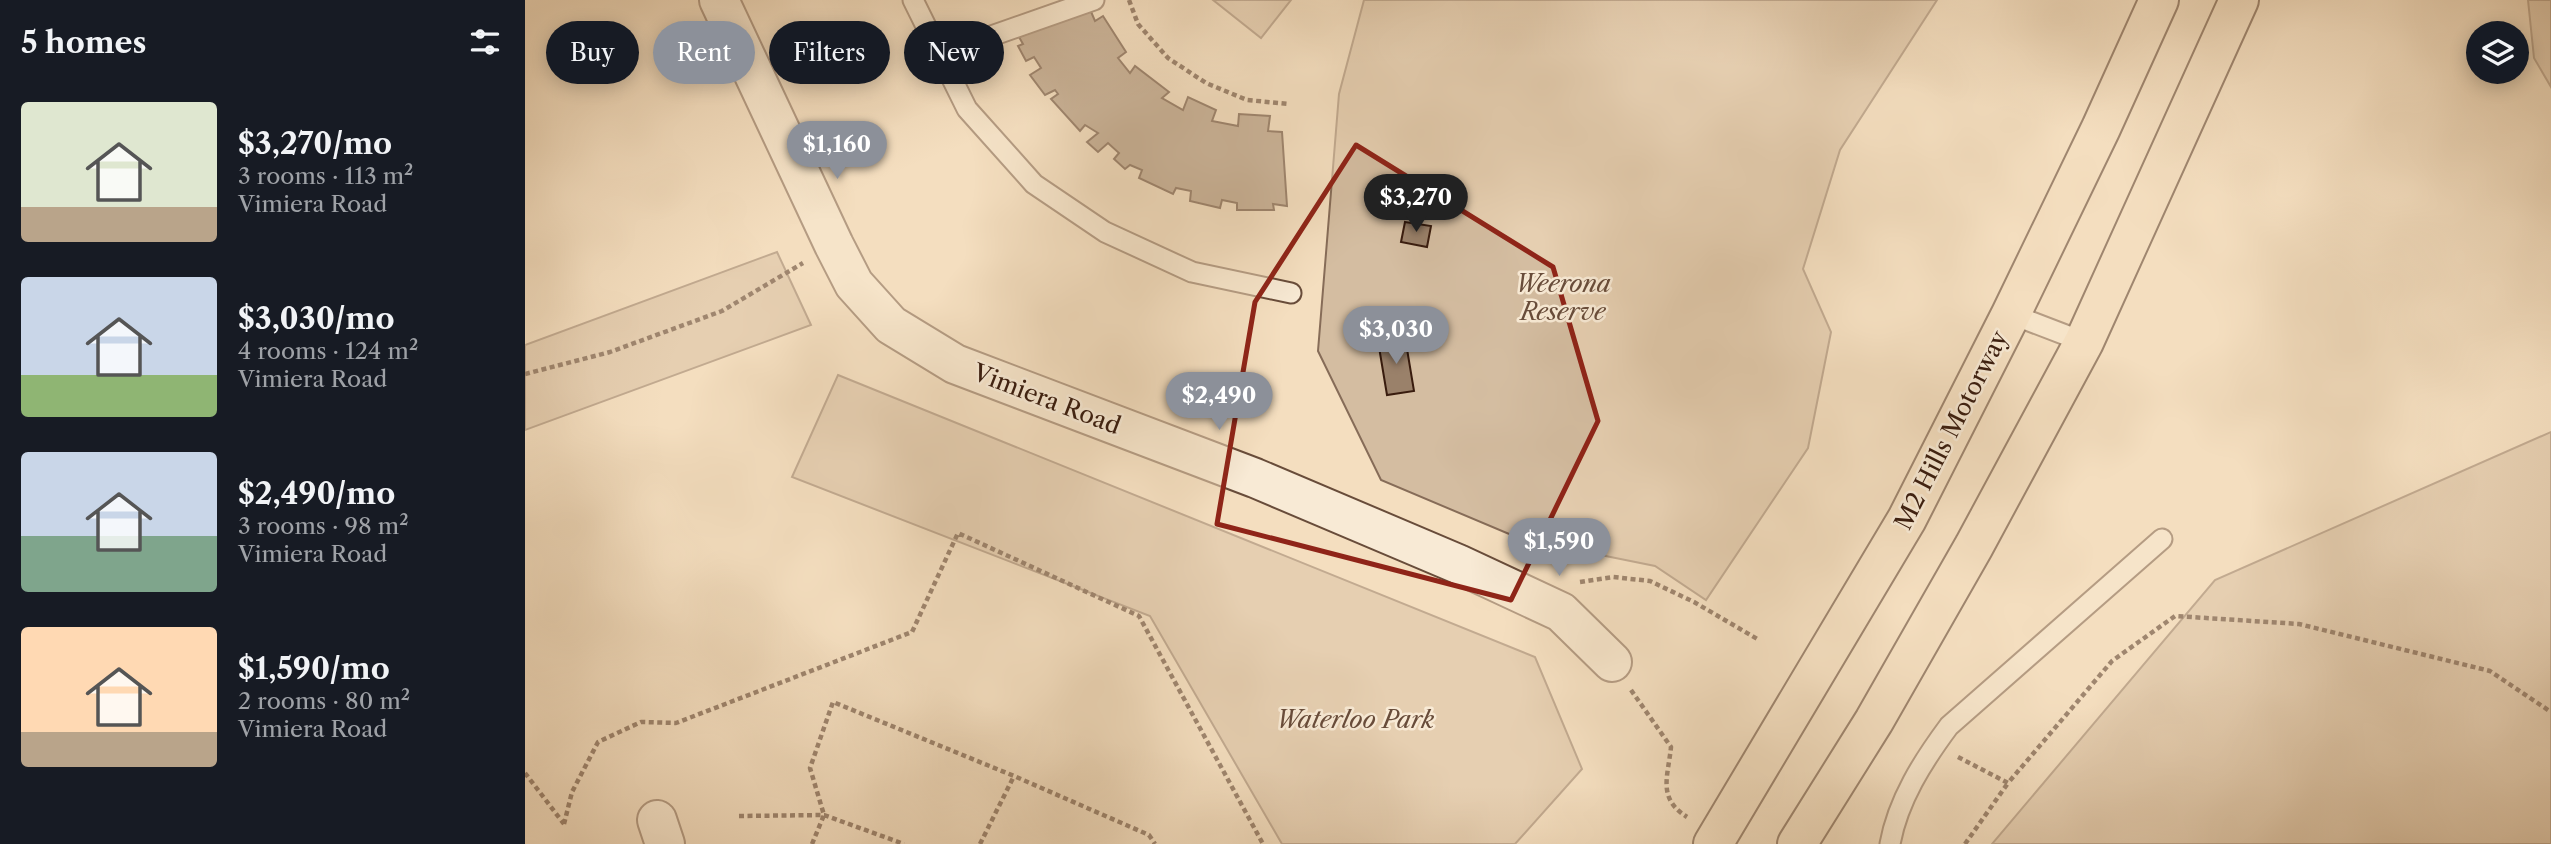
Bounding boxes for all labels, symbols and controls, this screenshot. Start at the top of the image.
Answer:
chip: Buy [546,21,639,84]
chip: Rent [653,21,755,84]
chip: Filters [769,21,890,84]
chip: New [904,21,1004,84]
map controls [2466,21,2529,84]
button: layers [2466,21,2529,84]
icon: filters [466,23,504,61]
text: 5 homes [21,24,146,61]
pin: $1,160 [780,122,894,181]
text: $3,270/mo [238,125,392,162]
icon: home [77,130,161,214]
text: $1,160 [803,130,871,158]
text: 3 rooms · 113 m² [238,162,414,190]
pin: $3,270 [1359,174,1473,234]
text: $3,270 [1380,183,1452,211]
text: Vimiera Road [238,190,387,218]
park label: Weerona Reserve [1515,269,1611,326]
text: $3,030/mo [238,300,394,337]
icon: home [77,305,161,389]
pin: $3,030 [1339,306,1453,366]
text: $3,030 [1359,315,1433,343]
street label: M2 Hills Motorway [1888,325,2014,534]
text: 4 rooms · 124 m² [238,337,418,365]
street label: Vimiera Road [968,357,1125,441]
text: Vimiera Road [238,365,387,393]
pin: $2,490 [1162,372,1276,432]
text: $2,490 [1182,381,1256,409]
text: $2,490/mo [238,475,395,512]
icon: home [77,480,161,564]
text: 3 rooms · 98 m² [238,512,409,540]
pin: $1,590 [1502,518,1616,578]
text: $1,590 [1524,527,1594,555]
text: Vimiera Road [238,540,387,568]
text: $1,590/mo [238,650,390,687]
icon: home [77,655,161,739]
text: 2 rooms · 80 m² [238,687,410,715]
park label: Waterloo Park [1276,705,1435,734]
text: Vimiera Road [238,715,387,743]

